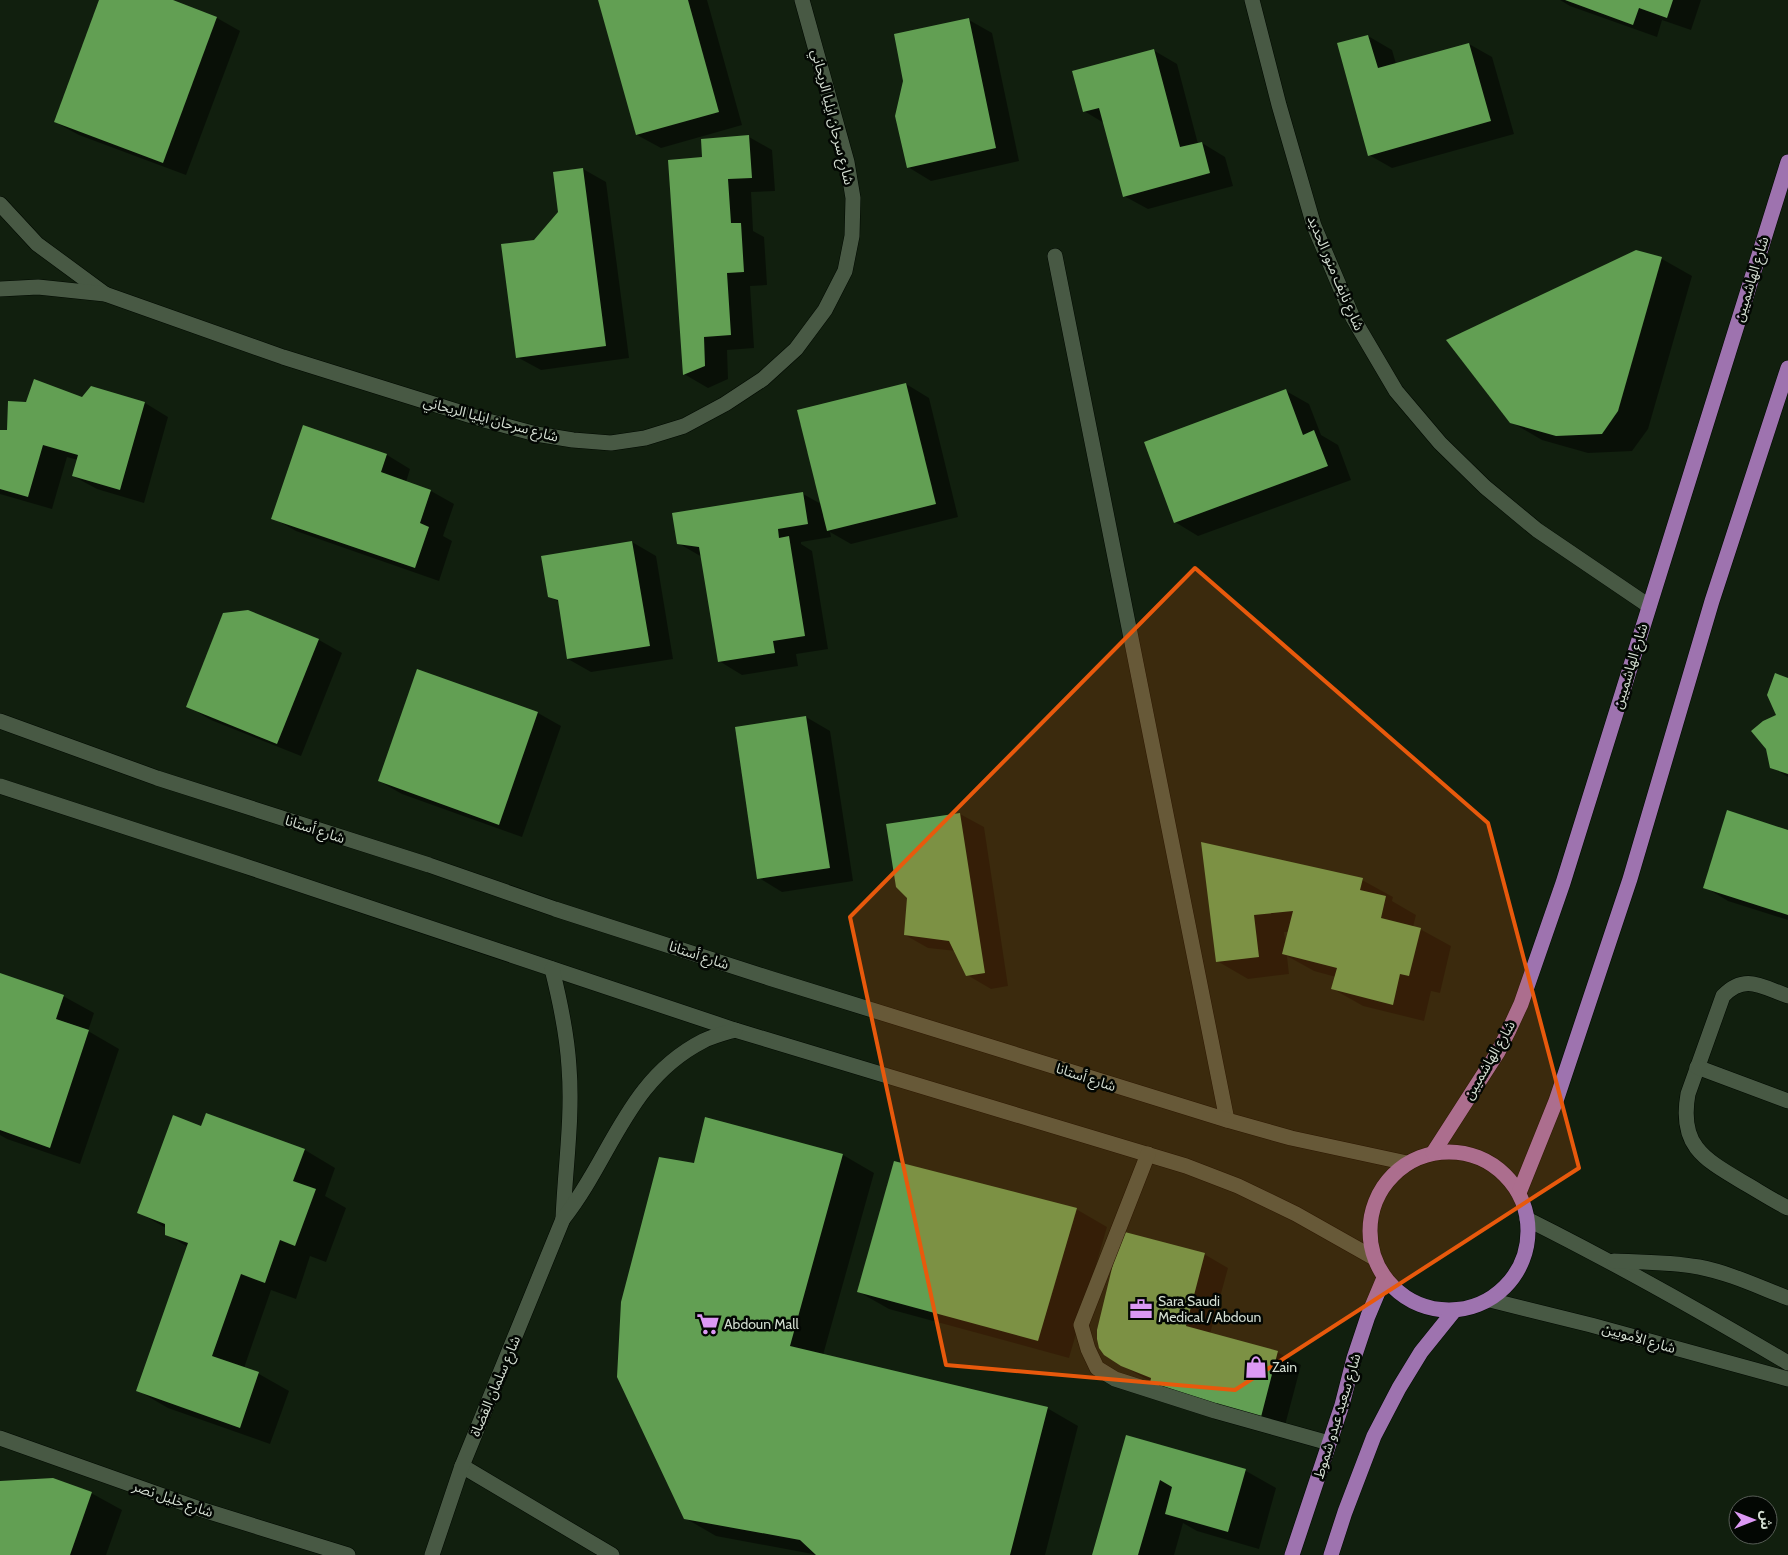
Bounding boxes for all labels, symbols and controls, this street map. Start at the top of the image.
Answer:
street label: شارع سرحان ايليا الريحاني [805,47,859,187]
street label: شارع نايف منور الحديد [1302,213,1368,334]
street label: شارع الهاشميين [1729,234,1774,324]
street label: شارع سرحان ايليا الريحاني [421,392,560,448]
street label: شارع الهاشميين [1608,621,1653,711]
street label: شارع أستانا [282,811,347,849]
street label: شارع أستانا [666,937,731,975]
street label: شارع الهاشميين [1459,1017,1521,1104]
street label: شارع أستانا [1053,1059,1118,1097]
place label: Sara Saudi Medical / Abdoun [1158,1292,1262,1326]
office icon: Sara Saudi Medical / Abdoun [1128,1296,1154,1322]
supermarket icon: Abdoun Mall [695,1311,721,1337]
place label: Abdoun Mall [724,1315,799,1333]
street label: شارع الأمويين [1600,1319,1678,1359]
street label: شارع سلمان القضاة [466,1333,526,1440]
street label: شارع سعيد عبدو شموط [1309,1351,1367,1481]
shop icon: Zain [1243,1354,1269,1380]
place label: Zain [1272,1358,1297,1376]
street label: شارع خليل نصر [129,1476,216,1523]
north arrow [1728,1495,1778,1545]
text: ش [1757,1510,1775,1530]

